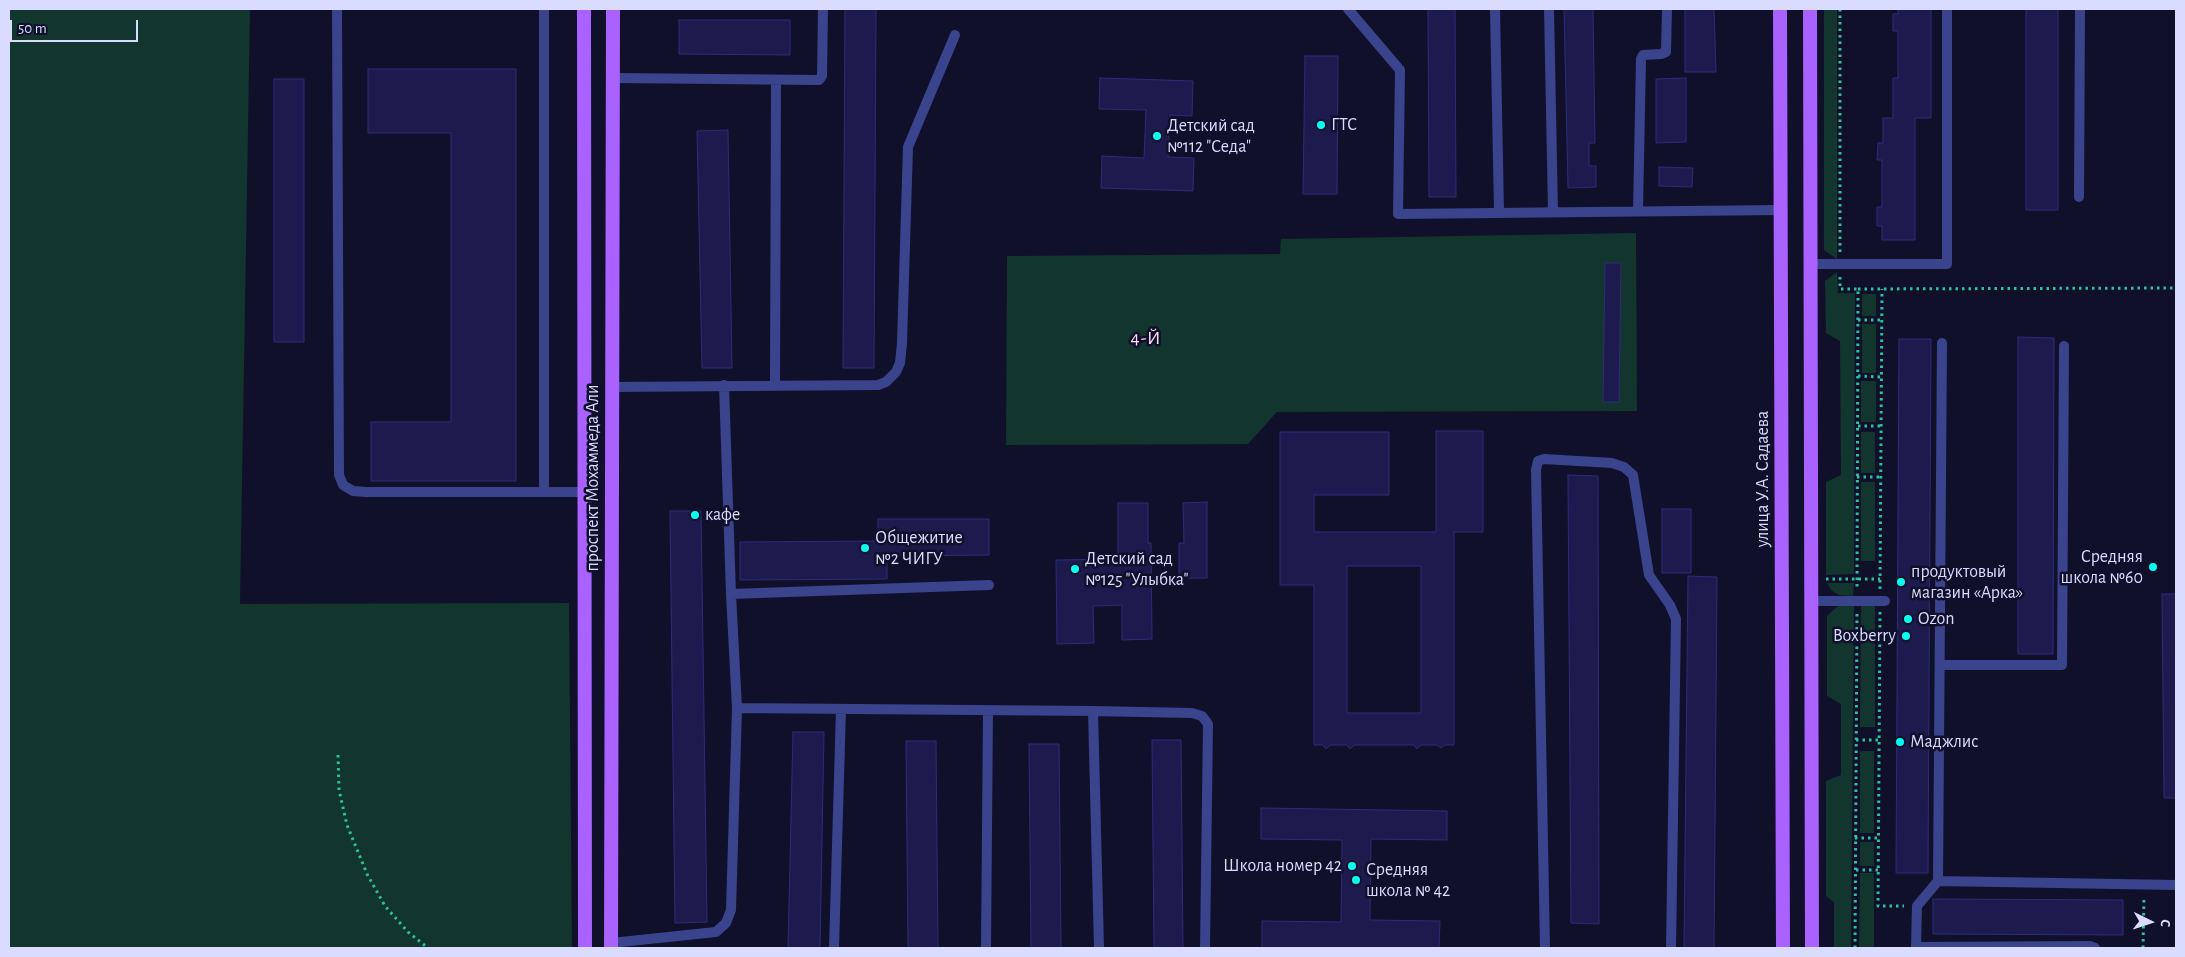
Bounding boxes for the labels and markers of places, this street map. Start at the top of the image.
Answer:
place label: ГТС [1331,114,1357,136]
place label: Детский сад №112 "Седа" [1167,115,1255,158]
marker: ГТС [1315,119,1327,131]
marker: Детский сад №112 "Седа" [1151,130,1163,142]
place label: кафе [705,504,740,526]
marker: кафе [689,509,701,521]
place label: Общежитие №2 ЧИГУ [875,527,963,570]
marker: Общежитие №2 ЧИГУ [859,542,871,554]
place label: Средняя школа №60 [2061,546,2143,588]
place label: Детский сад №125 "Улыбка" [1085,548,1188,590]
place label: продуктовый магазин «Арка» [1911,561,2023,604]
marker: Средняя школа №60 [2147,561,2159,573]
marker: Детский сад №125 "Улыбка" [1069,563,1081,575]
marker: продуктовый магазин «Арка» [1895,576,1907,588]
place label: Ozon [1918,608,1955,630]
marker: Ozon [1902,613,1914,625]
place label: Boxberry [1833,625,1896,647]
marker: Boxberry [1900,630,1912,642]
place label: Маджлис [1910,731,1979,753]
marker: Маджлис [1894,736,1906,748]
place label: Школа номер 42 [1223,855,1342,877]
place label: Средняя школа № 42 [1366,859,1450,902]
marker: Школа номер 42 [1346,860,1358,872]
marker: Средняя школа № 42 [1350,874,1362,886]

